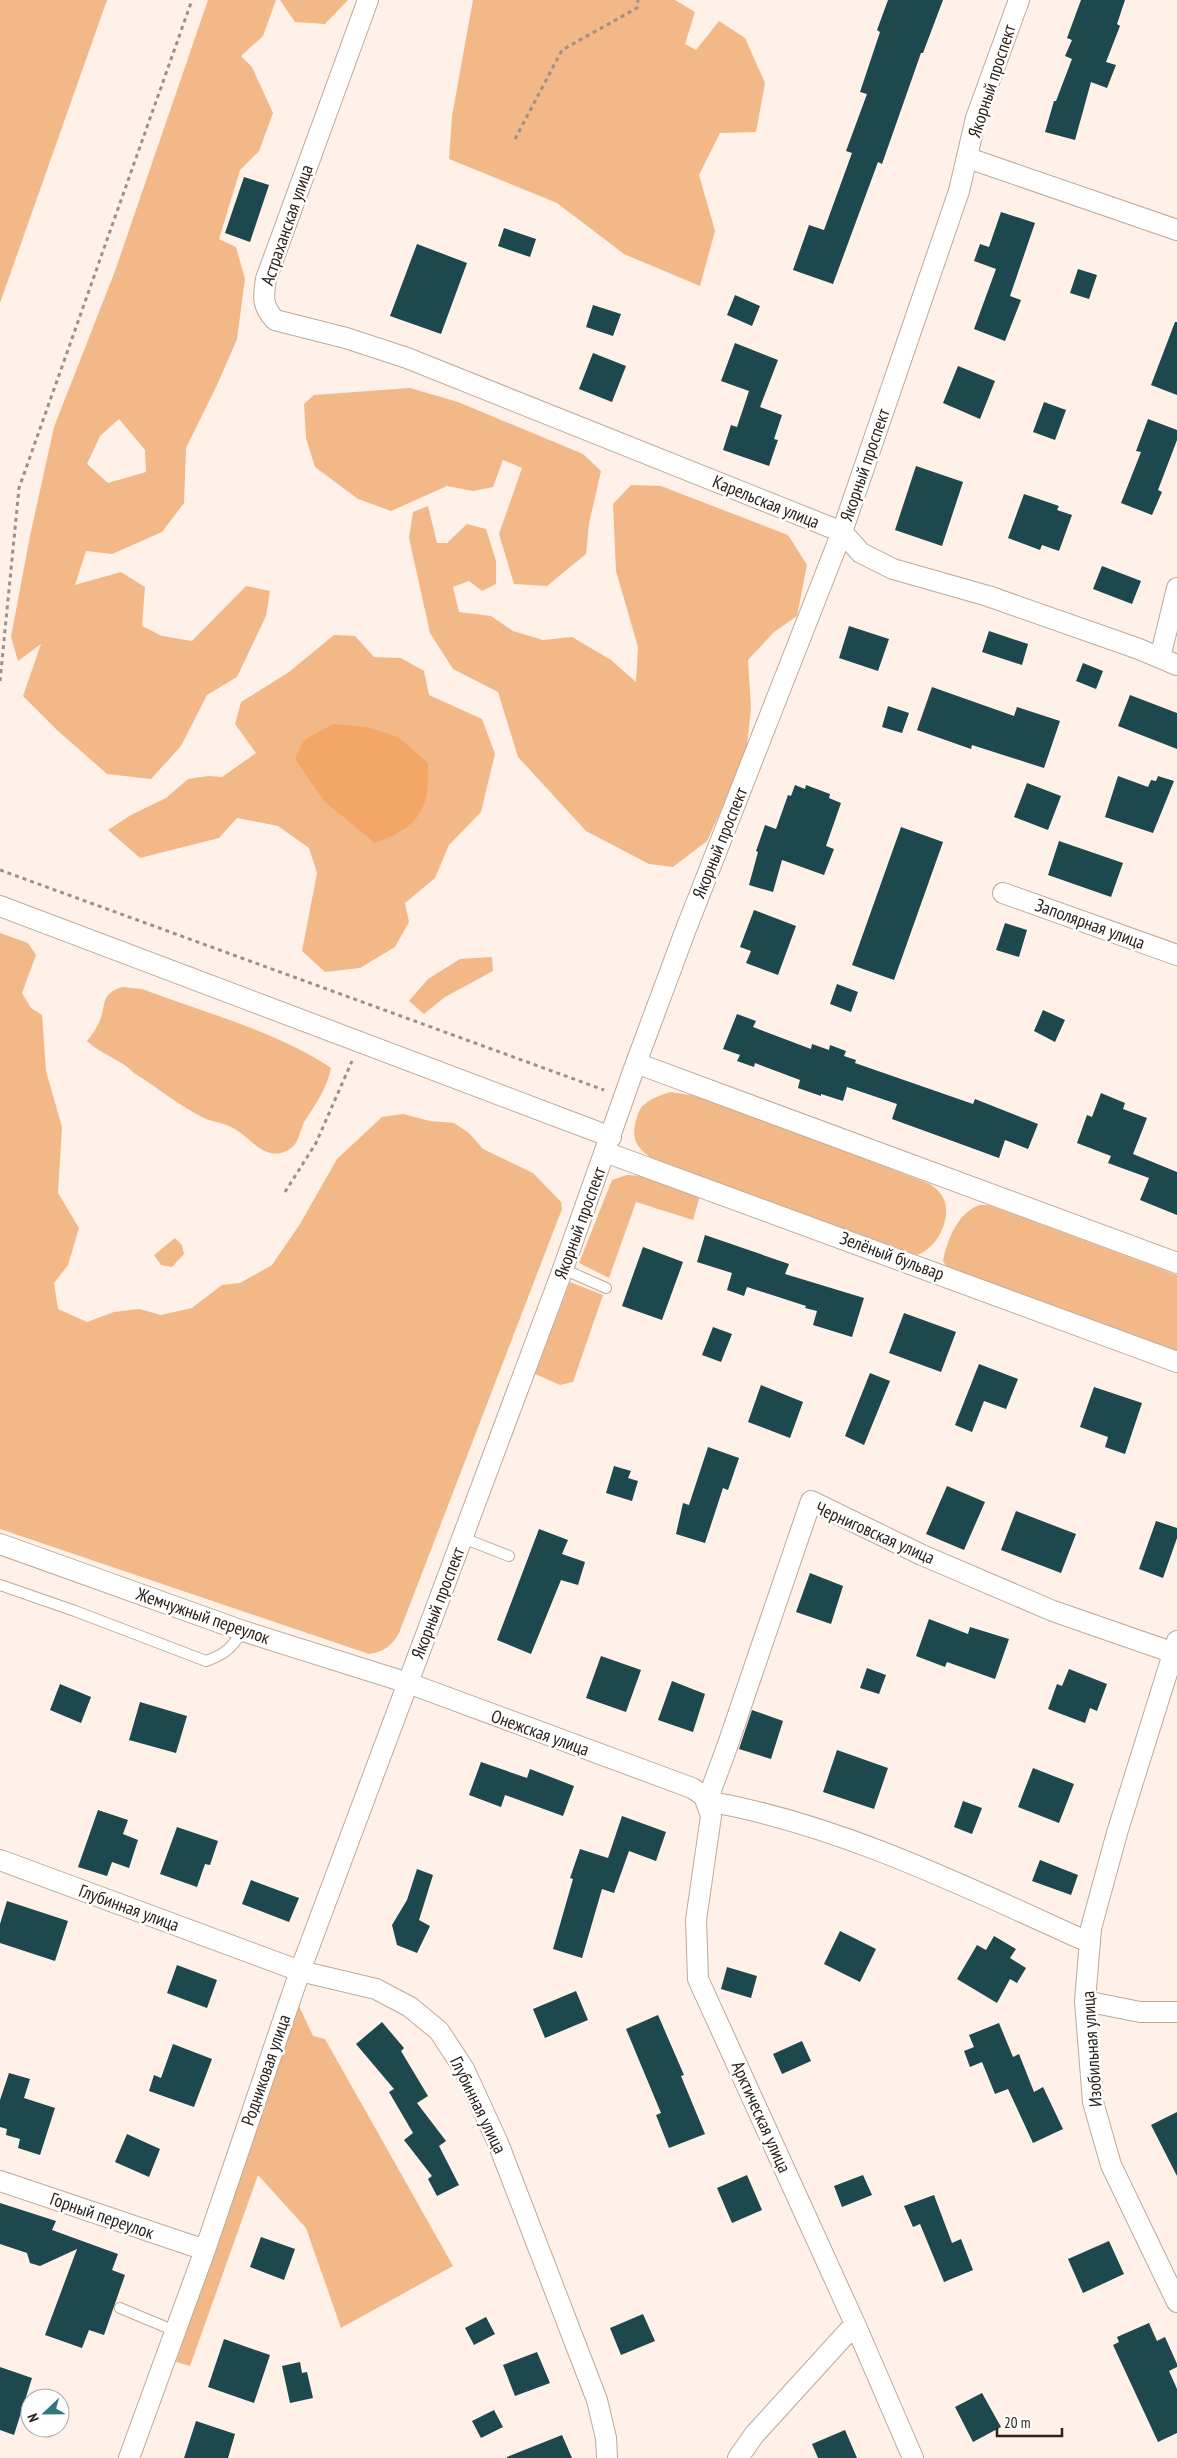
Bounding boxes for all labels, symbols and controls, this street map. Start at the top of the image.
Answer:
street label: Якорный проспект [962,21,1021,140]
street label: Астраханская улица [255,162,318,288]
street label: Якорный проспект [835,405,895,524]
street label: Карельская улица [709,470,823,533]
street label: Якорный проспект [687,784,752,902]
street label: Заполярная улица [1032,893,1148,954]
street label: Якорный проспект [549,1163,611,1282]
street label: Зелёный бульвар [837,1226,948,1285]
street label: Черниговская улица [812,1496,938,1569]
street label: Якорный проспект [406,1544,469,1662]
street label: Жемчужный переулок [132,1582,273,1649]
street label: Онежская улица [488,1704,592,1761]
street label: Глубинная улица [76,1879,182,1936]
street label: Изобильная улица [1076,1990,1107,2108]
street label: Родниковая улица [236,2011,295,2128]
street label: Глубинная улица [445,2052,512,2157]
street label: Арктическая улица [727,2057,796,2176]
street label: Горный переулок [47,2187,157,2244]
north arrow [20,2388,70,2438]
scale bar [997,2406,1062,2438]
text: N [23,2411,43,2425]
text: 20 m [1004,2413,1030,2432]

